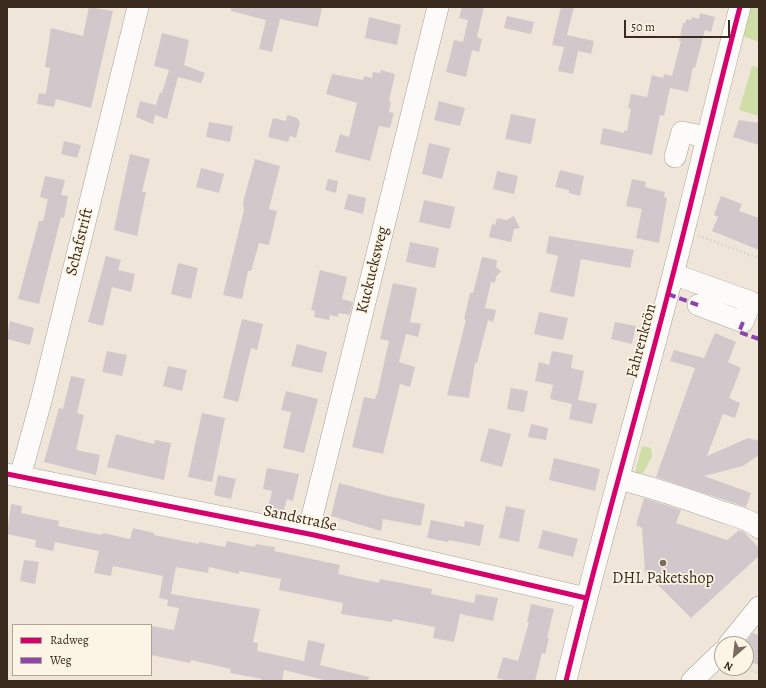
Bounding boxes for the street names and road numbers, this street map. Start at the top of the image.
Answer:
street label: Schafstrift [62,206,98,278]
street label: Kuckucksweg [353,225,393,315]
street label: Fahrenkrön [623,302,661,380]
street label: Sandstraße [261,502,339,536]

